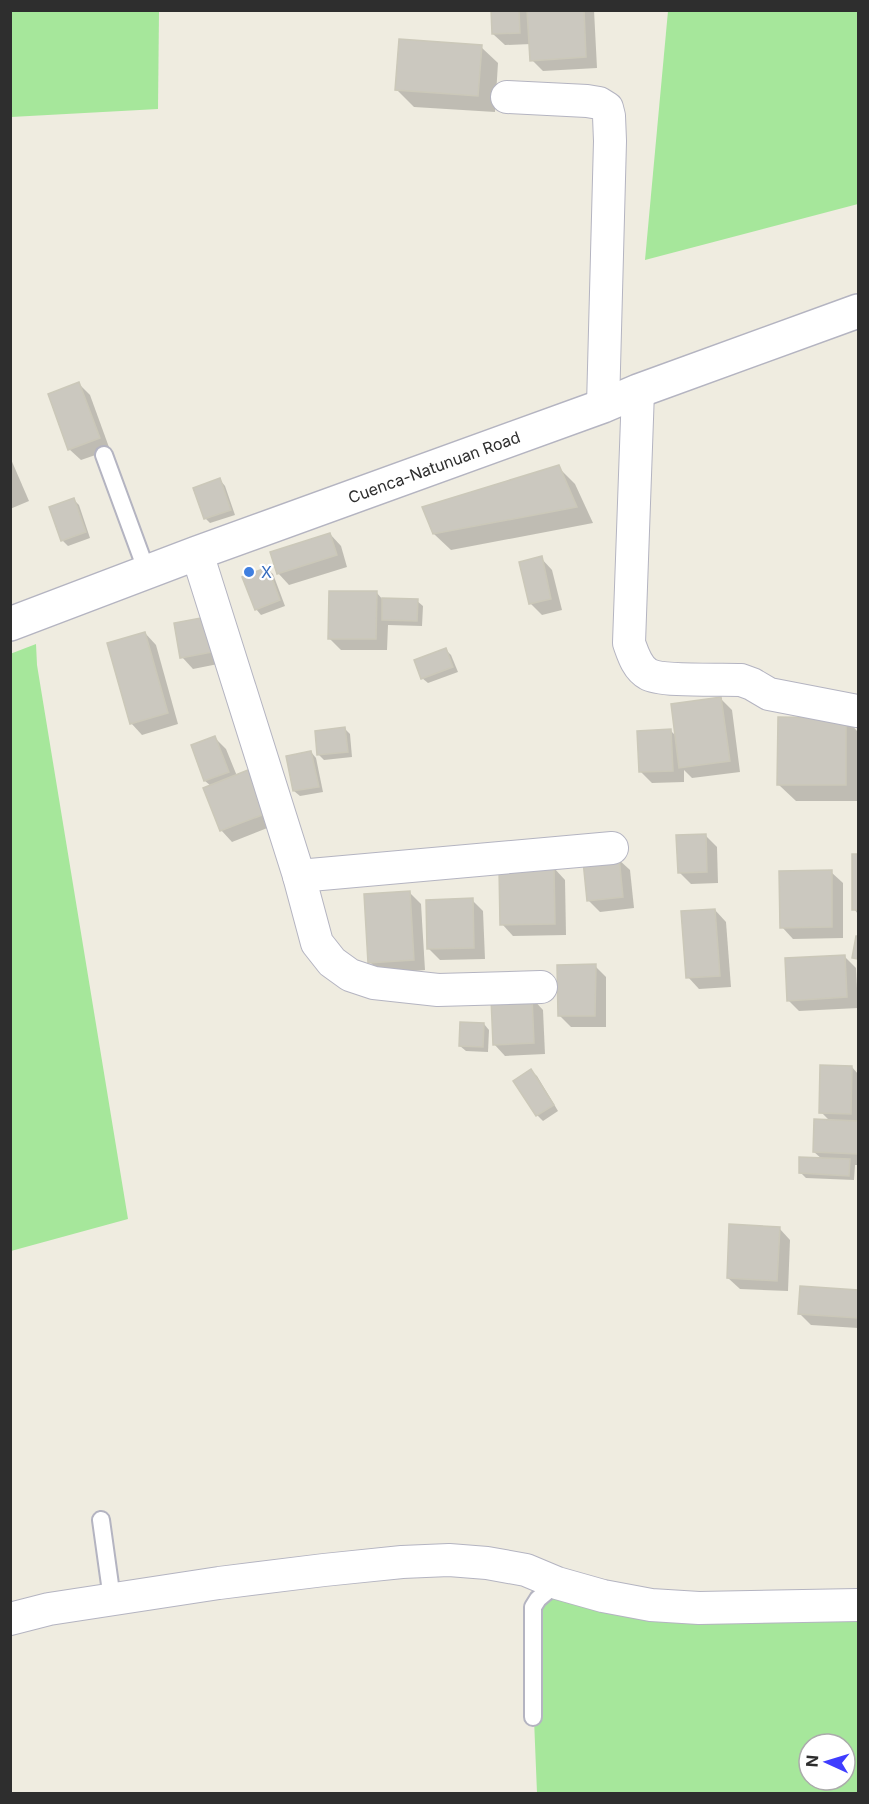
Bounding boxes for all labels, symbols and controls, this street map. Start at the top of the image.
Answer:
street label: Cuenca-Natunuan Road [345,427,523,507]
place label: X [261,562,272,582]
marker: X [242,565,256,579]
north arrow [797,1732,857,1792]
text: N [802,1754,822,1768]

